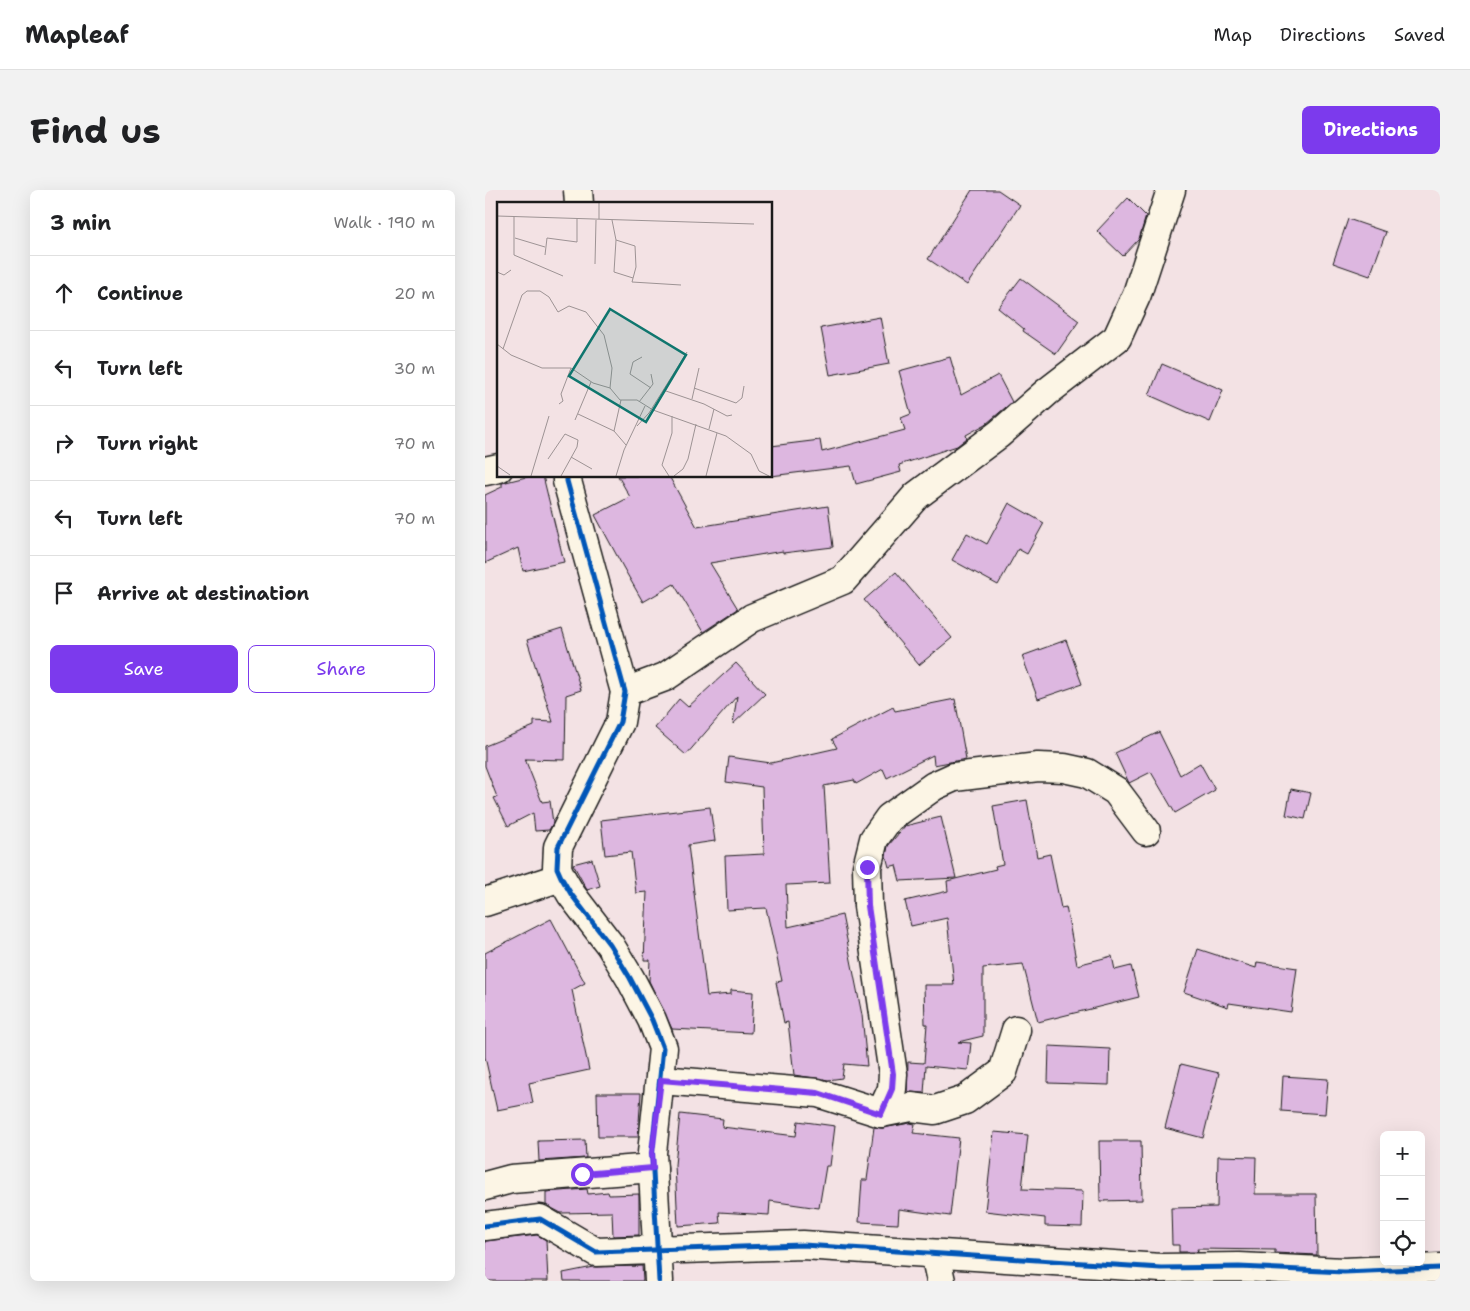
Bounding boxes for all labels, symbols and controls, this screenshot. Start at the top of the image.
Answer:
text: Mapleaf [25,19,129,51]
text: Map [1214,23,1252,47]
text: Directions [1280,23,1366,47]
text: Saved [1394,23,1445,47]
button: Directions [1302,106,1440,154]
text: Find us [30,107,161,154]
inset map [497,202,773,478]
text: 3 min [50,209,111,237]
text: Walk · 190 m [333,212,435,233]
icon: ahead [50,279,78,307]
text: Continue [97,281,183,306]
text: 20 m [394,283,435,304]
icon: left [50,354,78,382]
text: Turn left [97,356,183,381]
text: 30 m [394,358,435,379]
icon: right [50,429,78,457]
text: Turn right [97,431,198,456]
text: 70 m [394,433,435,454]
icon: left [50,504,78,532]
text: Turn left [97,506,183,531]
text: 70 m [394,508,435,529]
icon: arrive [50,579,78,607]
text: Arrive at destination [97,581,309,606]
button: Save [50,645,238,693]
button: Share [248,645,435,693]
route end [856,856,879,879]
map controls [1380,1131,1425,1266]
button: + [1380,1131,1425,1176]
route start [571,1163,594,1186]
button: − [1380,1176,1425,1221]
button: locate [1380,1221,1425,1266]

